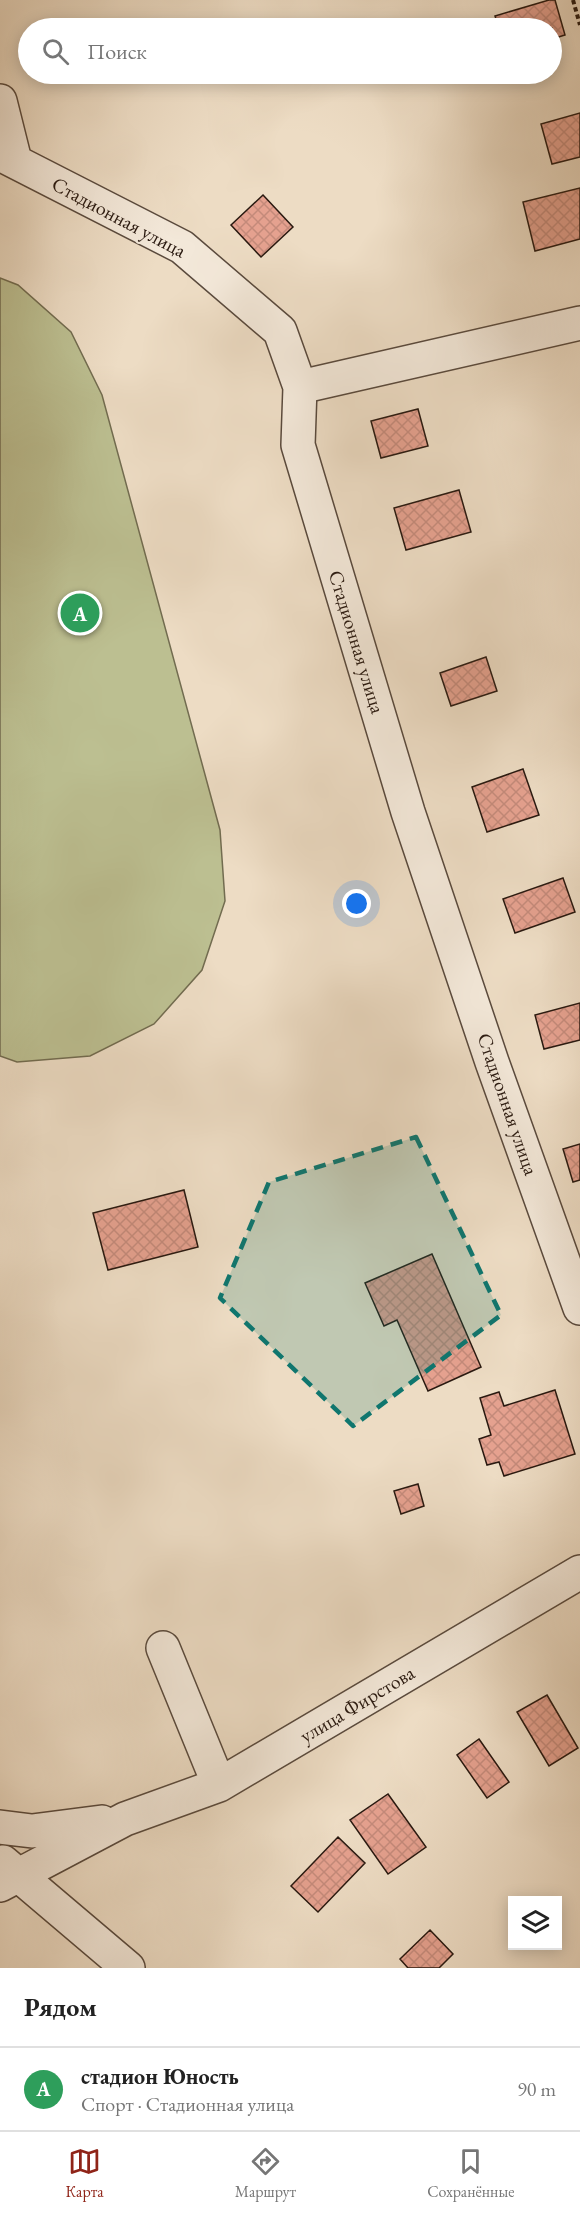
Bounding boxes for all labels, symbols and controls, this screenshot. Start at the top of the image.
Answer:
search box [18,18,562,84]
icon: search [39,35,72,68]
text: Поиск [87,37,147,66]
street label: Стадионная улица [47,171,191,263]
street label: Стадионная улица [323,567,391,717]
pin: A [60,590,100,636]
your location [342,889,371,918]
street label: Стадионная улица [472,1030,544,1178]
street label: улица Фирстова [295,1659,419,1749]
map controls [508,1896,562,1950]
button: layers [508,1896,562,1950]
text: Рядом [24,1990,97,2024]
text: стадион Юность [81,2062,239,2091]
text: A [36,2076,51,2102]
text: 90 m [517,2076,556,2102]
text: Спорт · Стадионная улица [81,2091,294,2117]
tab: Карта [66,2145,104,2202]
tab: Маршрут [235,2145,296,2202]
tab: Сохранённые [427,2145,514,2202]

